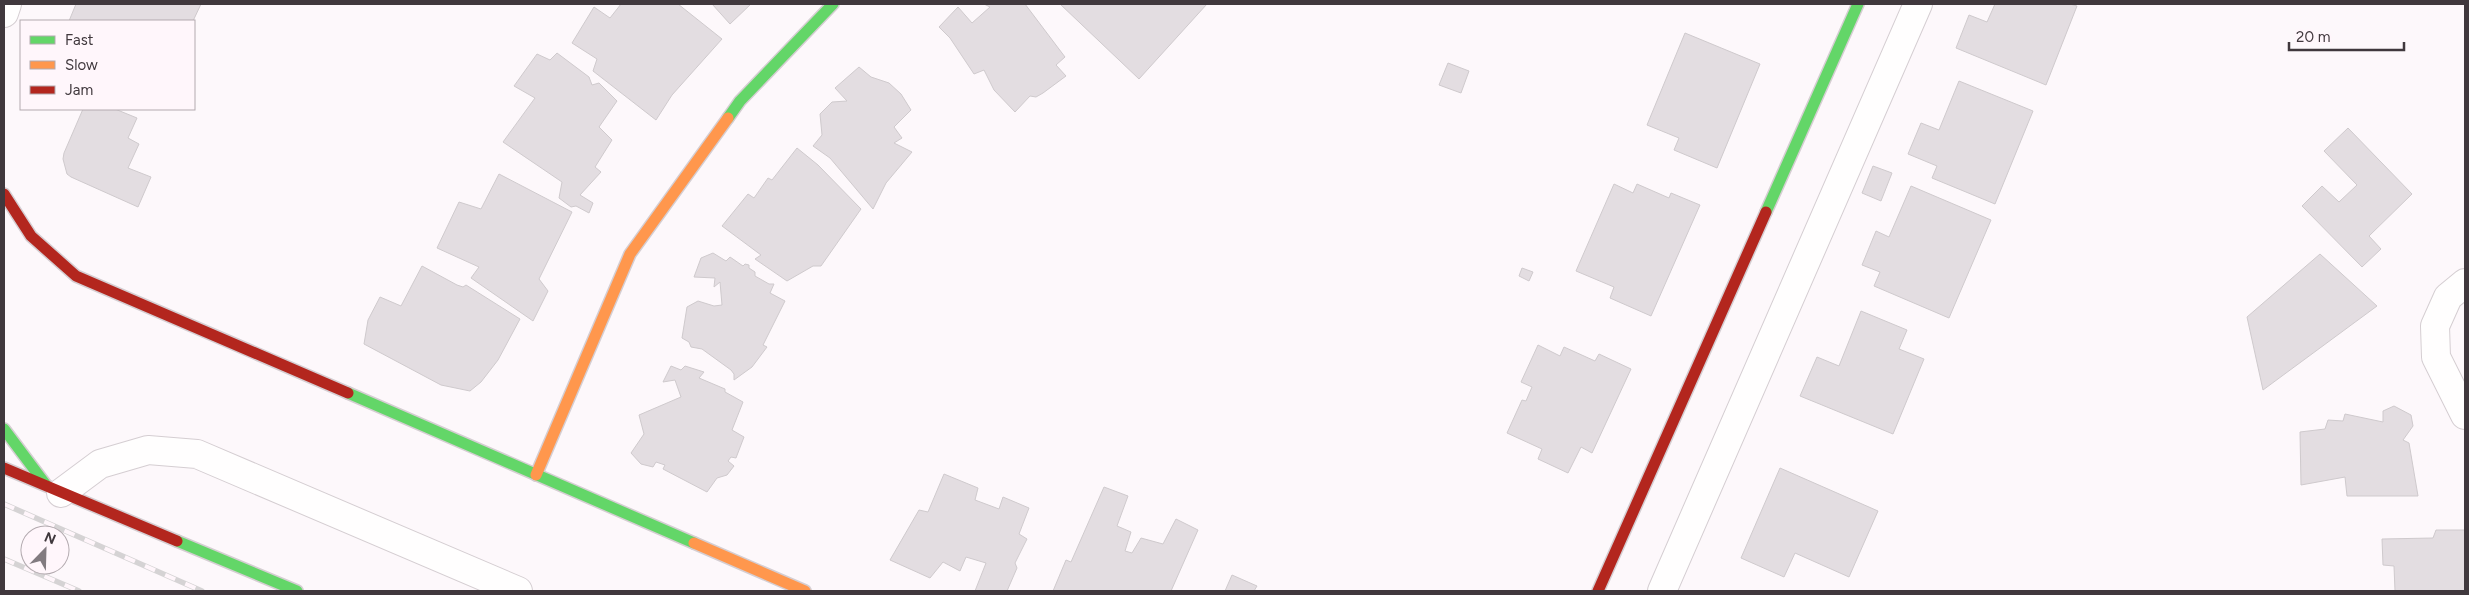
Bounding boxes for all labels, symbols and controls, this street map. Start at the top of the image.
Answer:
legend [20,20,195,110]
scale bar [2289,20,2404,52]
text: 20 m [2296,28,2330,46]
text: Fast [65,31,94,49]
text: Slow [65,56,98,74]
text: Jam [65,81,93,99]
north arrow [20,525,70,575]
text: N [42,529,58,548]

